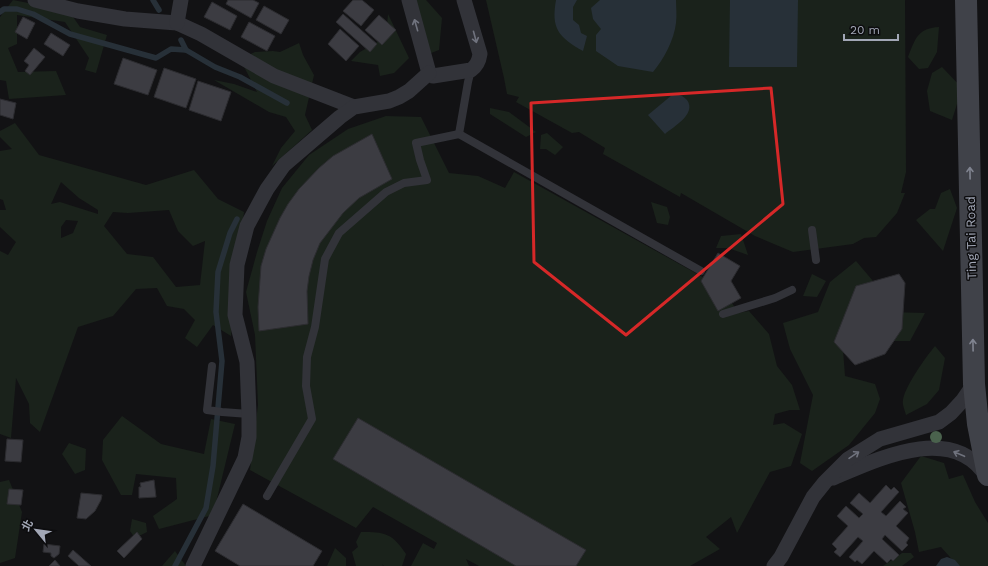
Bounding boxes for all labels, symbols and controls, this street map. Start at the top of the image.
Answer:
scale bar [844,16,898,42]
one-way arrow [412,18,419,31]
text: 20 m [850,23,880,37]
one-way arrow [472,31,480,44]
one-way arrow [966,167,974,180]
street label: Ting Tai Road [963,196,979,280]
one-way arrow [969,339,977,352]
one-way arrow [953,449,965,457]
one-way arrow [848,451,859,459]
north arrow [16,510,56,550]
text: 北 [19,517,36,533]

